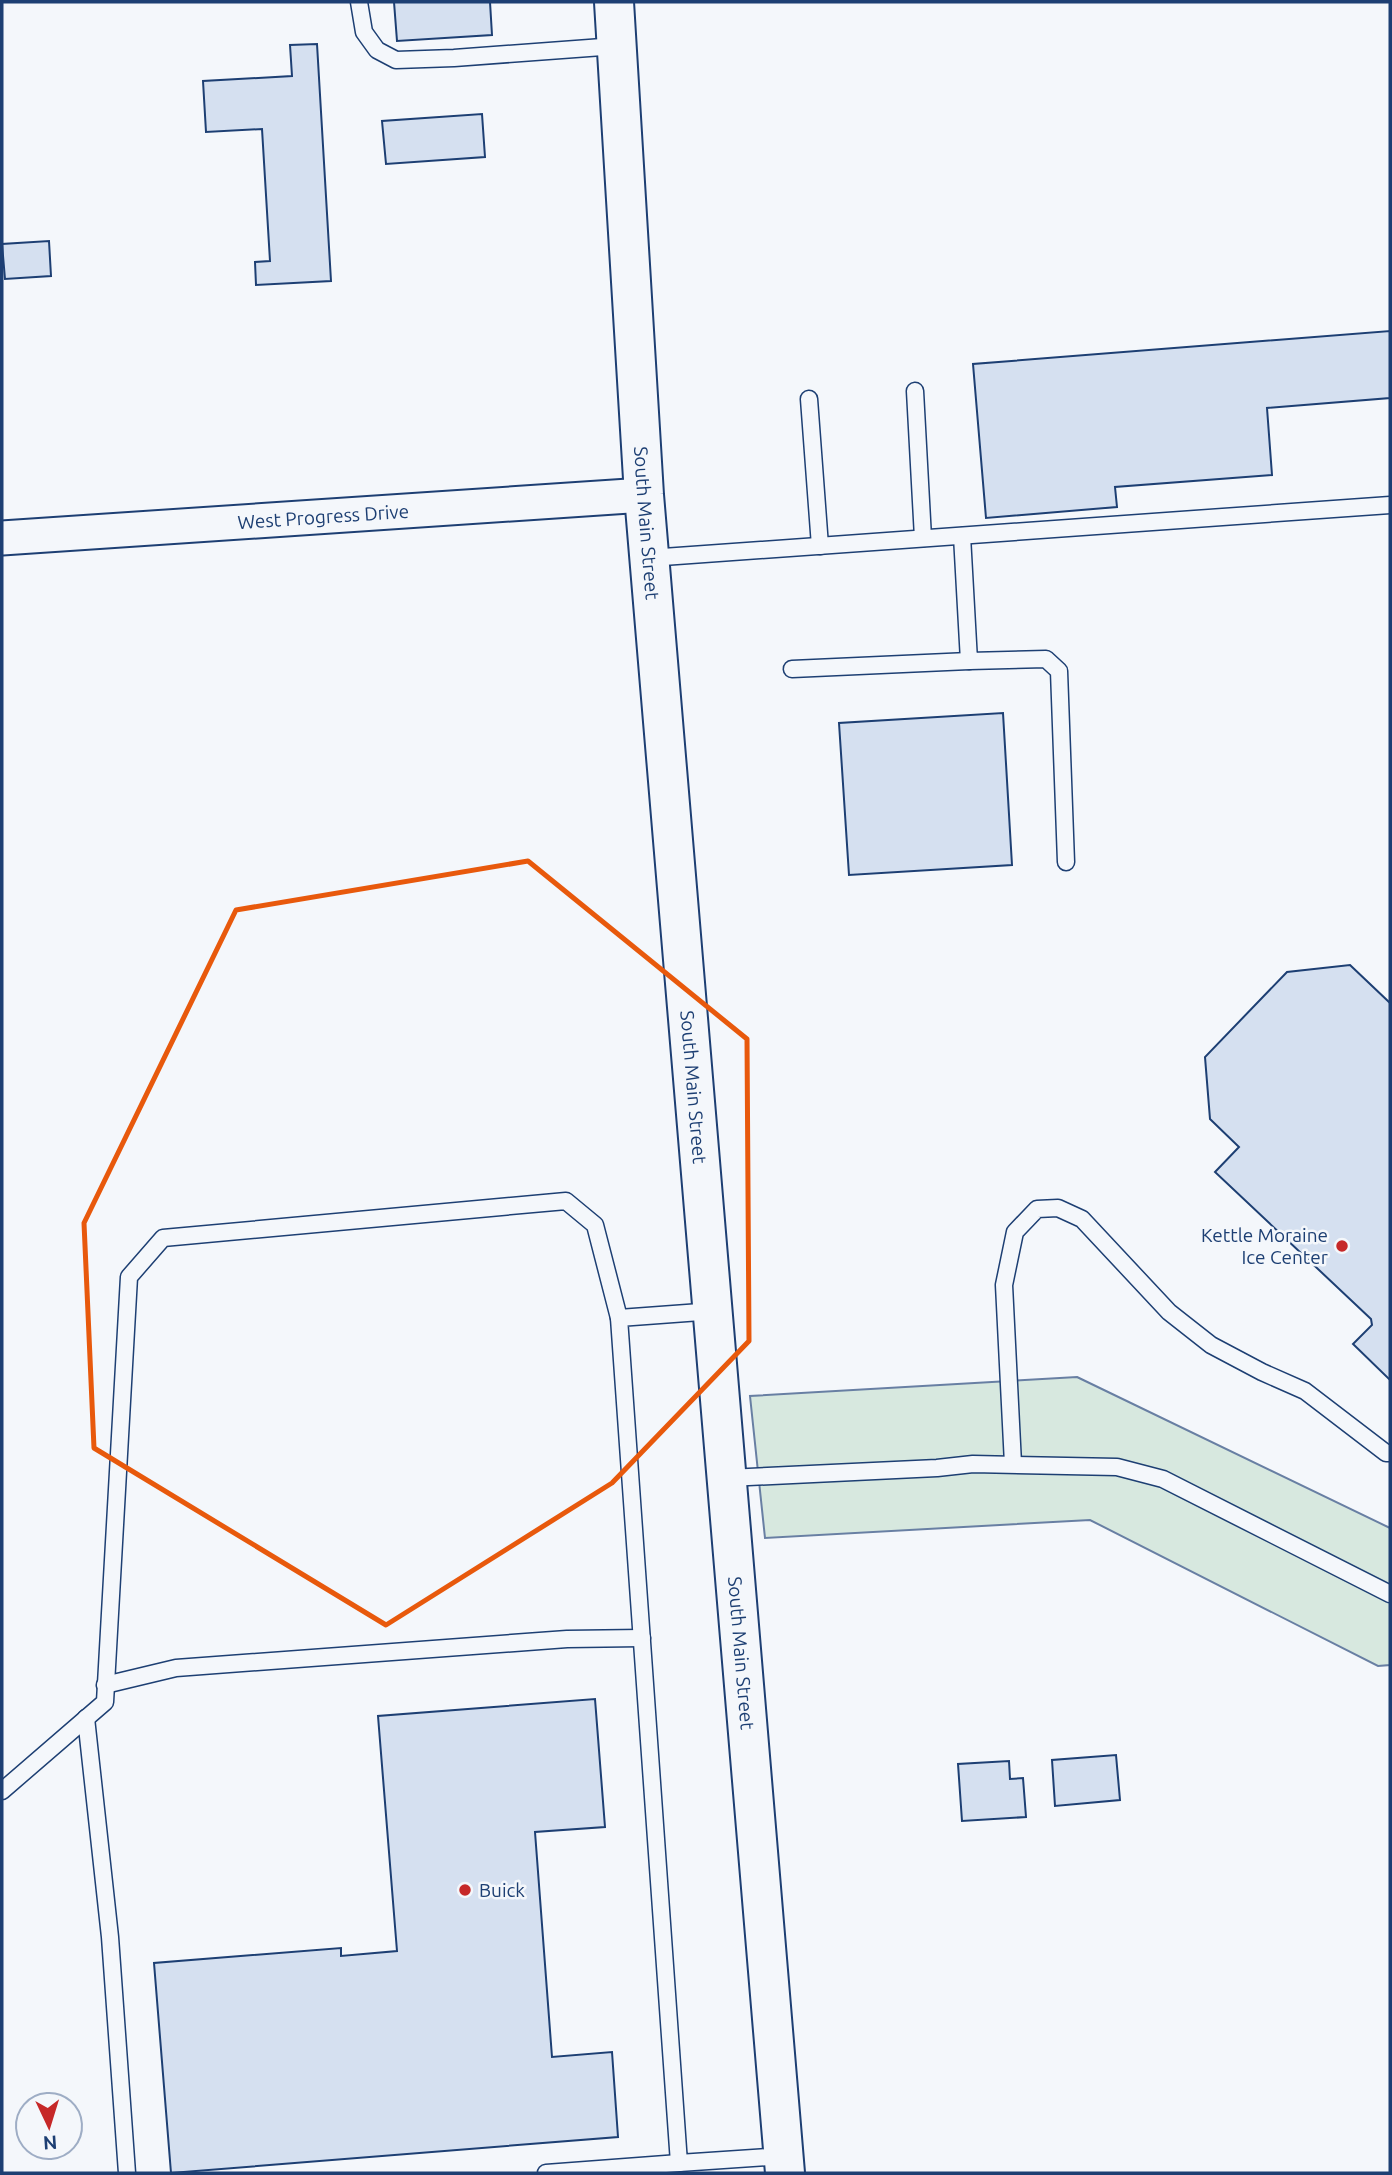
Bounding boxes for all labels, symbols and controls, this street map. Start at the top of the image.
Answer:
street label: South Main Street [630,446,664,601]
street label: West Progress Drive [237,500,410,533]
street label: South Main Street [676,1009,711,1165]
place label: Kettle Moraine Ice Center [1201,1224,1328,1268]
marker: Kettle Moraine Ice Center [1334,1238,1350,1254]
street label: South Main Street [724,1575,759,1731]
place label: Buick [479,1879,525,1901]
marker: Buick [457,1882,473,1898]
north arrow [14,2091,84,2161]
text: N [42,2131,58,2154]

